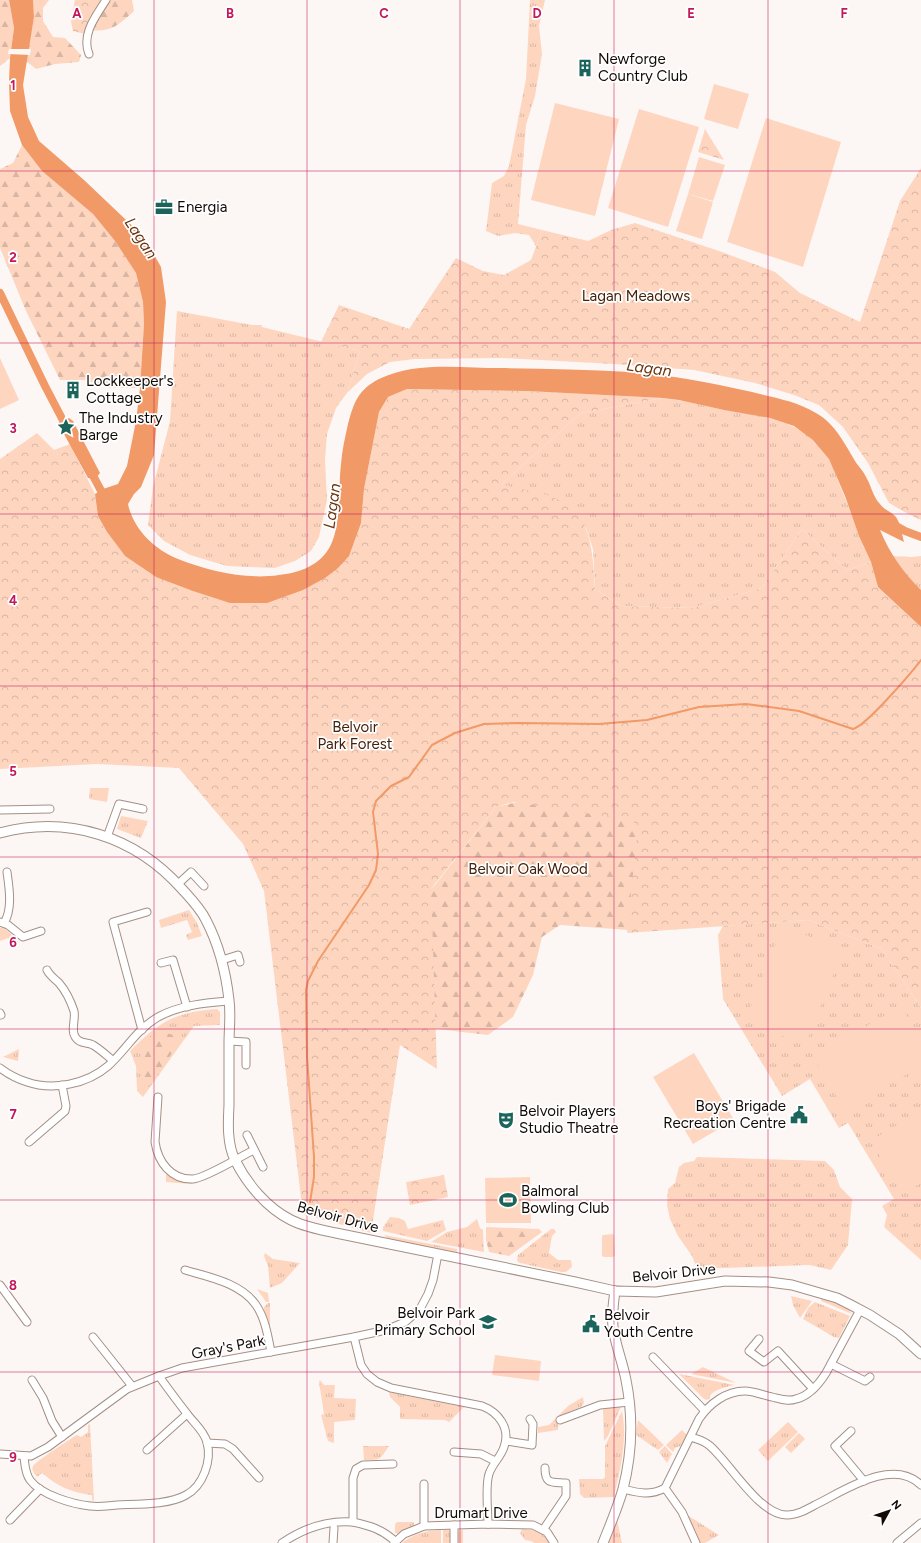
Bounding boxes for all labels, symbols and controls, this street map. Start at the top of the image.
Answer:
text: A [72,6,82,21]
text: B [226,6,234,21]
text: C [379,6,389,21]
text: D [532,6,542,21]
text: E [687,6,695,21]
text: F [840,6,848,21]
place label: Newforge Country Club [598,50,688,85]
building icon: Newforge Country Club [575,58,595,78]
text: 1 [10,78,16,93]
office icon: Energia [154,197,174,217]
place label: Energia [177,198,227,216]
water label: Lagan [121,214,161,262]
text: 2 [9,250,17,265]
park label: Lagan Meadows [582,287,690,305]
water label: Lagan [625,355,673,381]
place label: Lockkeeper's Cottage [86,372,174,407]
building icon: Lockkeeper's Cottage [63,380,83,400]
place label: The Industry Barge [79,409,163,444]
place icon: The Industry Barge [56,417,76,437]
text: 3 [9,421,17,436]
water label: Lagan [319,482,345,530]
text: 4 [9,593,17,608]
park label: Belvoir Park Forest [318,718,393,753]
text: 5 [9,764,17,779]
park label: Belvoir Oak Wood [468,860,588,878]
text: 6 [9,935,17,950]
place label: Boys' Brigade Recreation Centre [663,1097,786,1132]
place label: Belvoir Players Studio Theatre [519,1102,618,1137]
public building icon: Boys' Brigade Recreation Centre [789,1105,809,1125]
text: 7 [9,1107,17,1122]
theatre icon: Belvoir Players Studio Theatre [496,1110,516,1130]
place label: Balmoral Bowling Club [521,1182,610,1217]
sports icon: Balmoral Bowling Club [498,1190,518,1210]
street label: Belvoir Drive [295,1197,381,1237]
street label: Belvoir Drive [631,1260,717,1286]
text: 8 [9,1278,17,1293]
place label: Belvoir Park Primary School [374,1304,476,1339]
place label: Belvoir Youth Centre [604,1306,693,1341]
school or university icon: Belvoir Park Primary School [478,1312,498,1332]
public building icon: Belvoir Youth Centre [581,1314,601,1334]
street label: Gray's Park [190,1331,267,1363]
text: 9 [9,1450,17,1465]
north arrow [869,1491,909,1531]
text: N [889,1497,904,1512]
street label: Drumart Drive [434,1504,528,1522]

